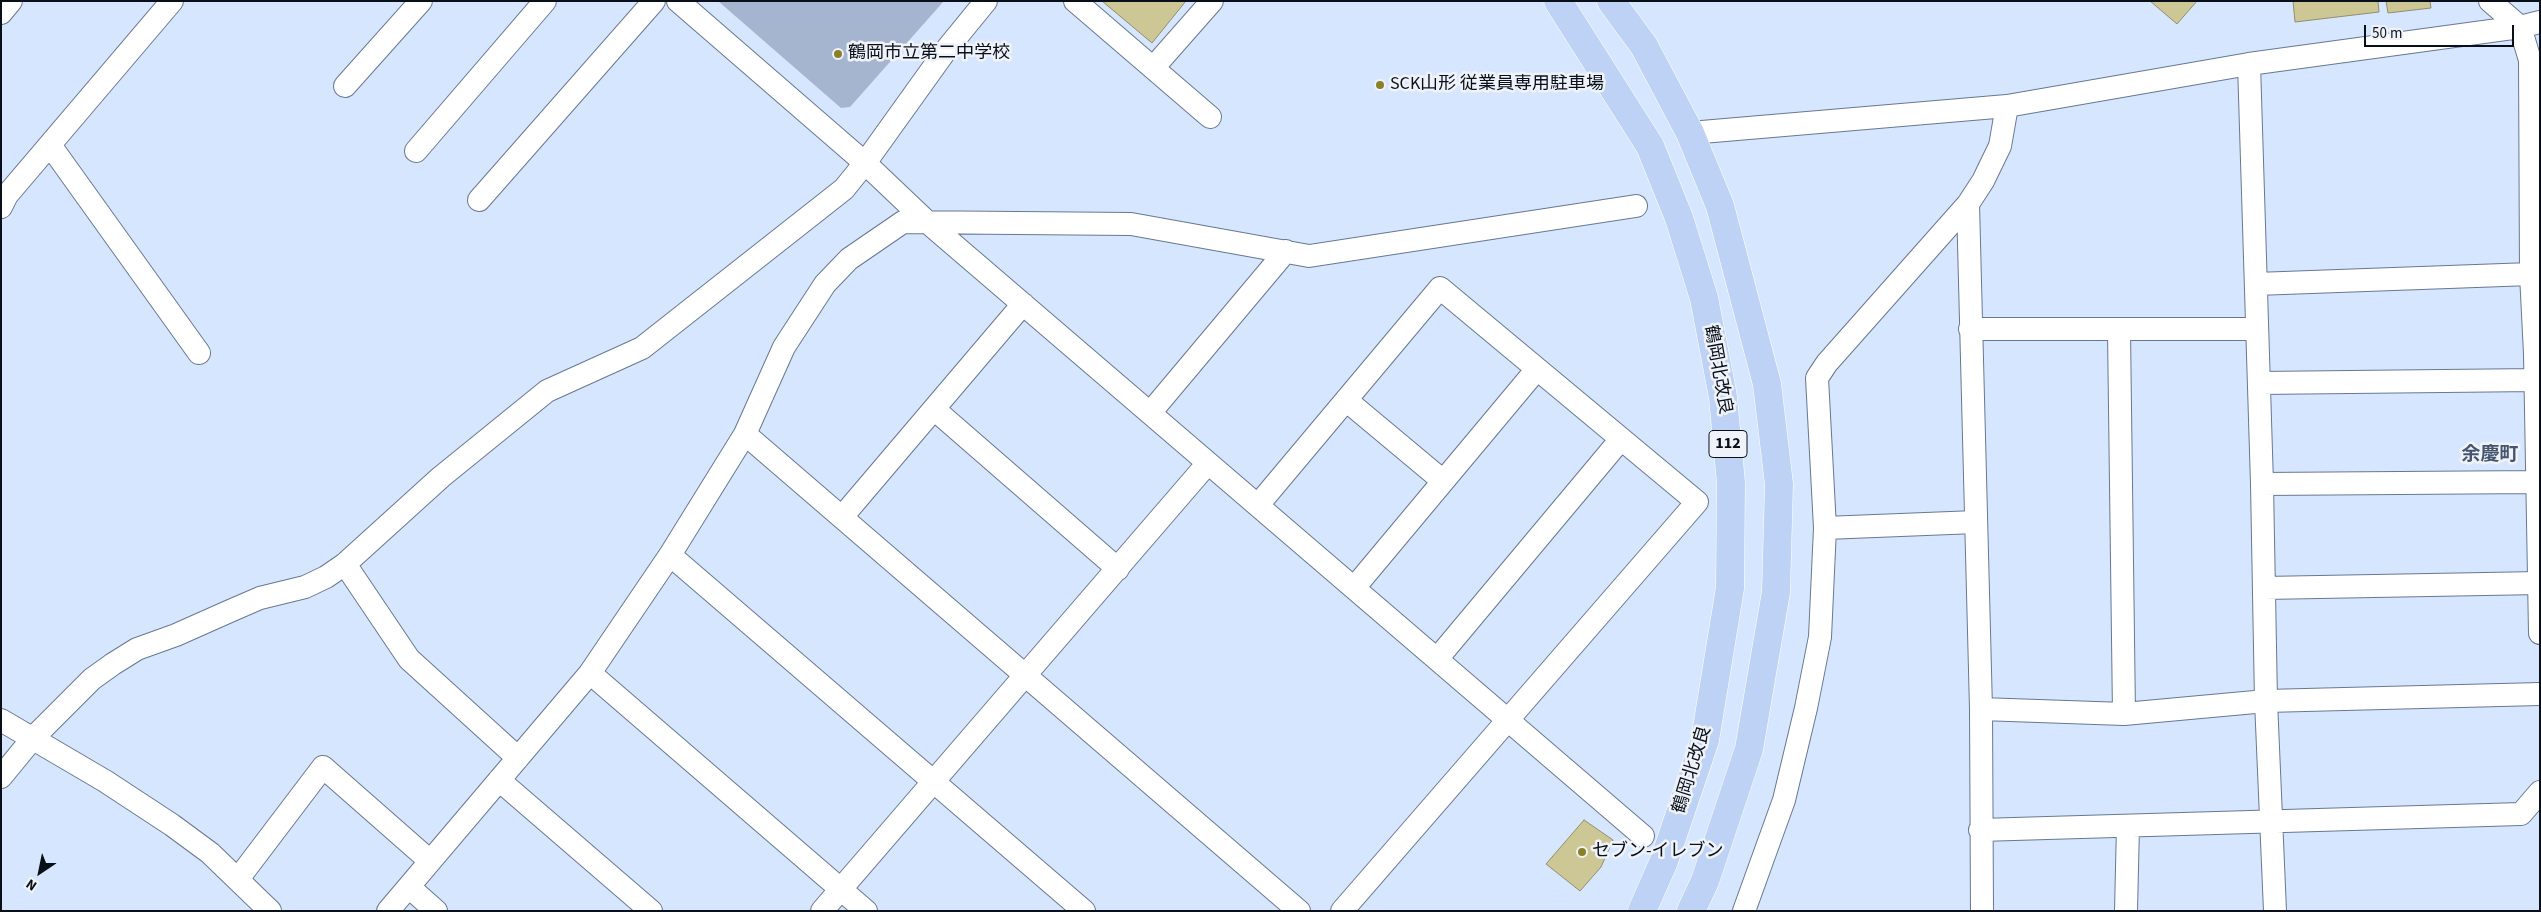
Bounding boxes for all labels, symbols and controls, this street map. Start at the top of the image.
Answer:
scale bar [2366,15,2516,47]
text: 50 m [2372,23,2402,44]
place label: 鶴岡市立第二中学校 [848,43,1010,65]
marker: 鶴岡市立第二中学校 [832,48,844,60]
place label: SCK山形 従業員専用駐車場 [1390,74,1604,96]
marker: SCK山形 従業員専用駐車場 [1374,79,1386,91]
street label: 鶴岡北改良 [1699,324,1735,416]
road number: 112 [1709,430,1747,458]
district label: 余慶町 [2462,445,2518,467]
street label: 鶴岡北改良 [1670,724,1716,816]
place label: セブン-イレブン [1592,841,1724,863]
marker: セブン-イレブン [1576,846,1588,858]
north arrow [15,847,65,897]
text: N [22,874,41,895]

